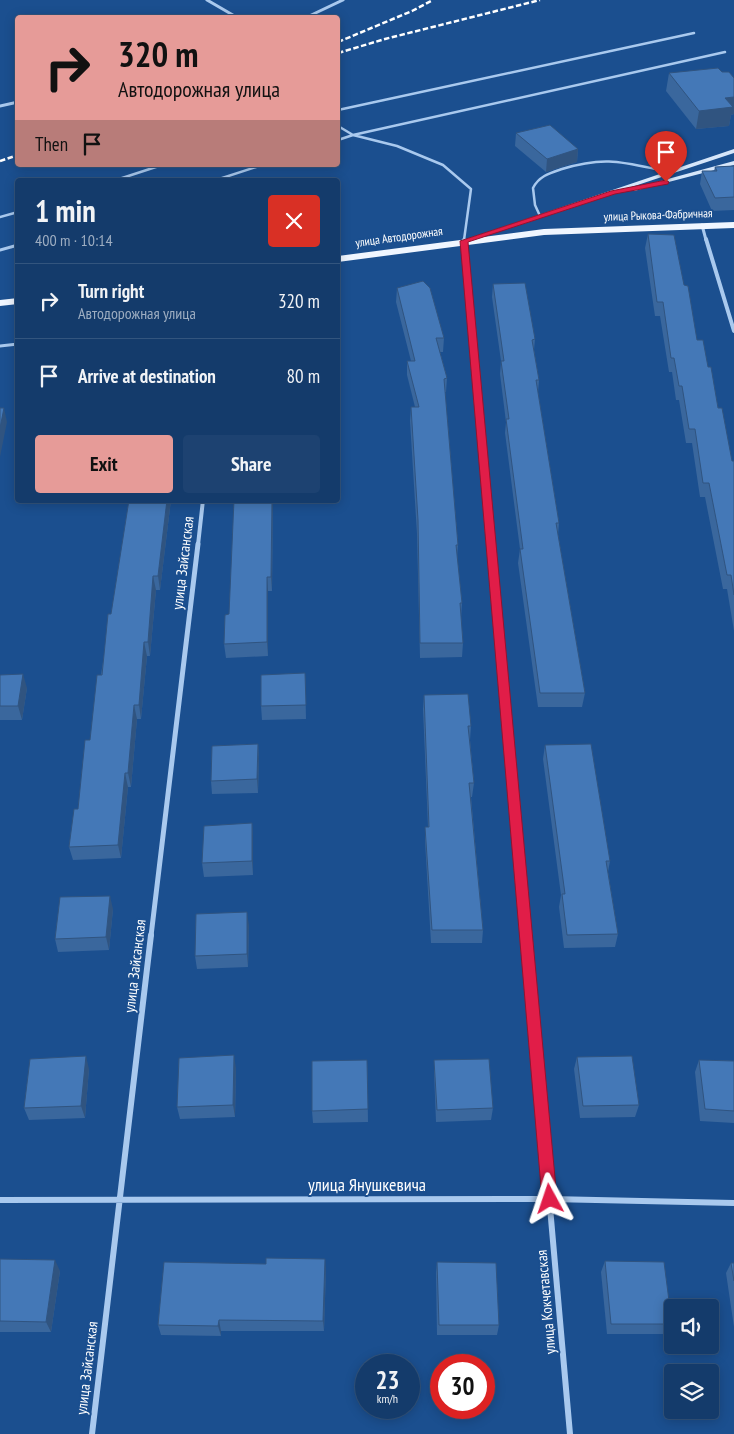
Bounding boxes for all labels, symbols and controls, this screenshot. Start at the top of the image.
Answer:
text: 320 m [118,31,199,77]
icon: right [35,35,100,100]
text: Автодорожная улица [118,75,280,103]
icon: arrive [78,130,106,158]
pin [645,131,687,182]
text: Then [35,132,68,156]
icon: arrive [652,138,680,166]
text: 1 min [35,191,96,230]
button: close [268,195,320,247]
street label: улица Рыкова-Фабричная [603,205,713,224]
street label: улица Автодорожная [354,223,444,250]
text: 400 m · 10:14 [35,230,113,250]
text: Turn right [78,279,144,303]
icon: right [35,287,63,315]
text: 320 m [278,289,320,313]
text: Автодорожная улица [78,303,196,323]
icon: arrive [35,362,63,390]
text: Arrive at destination [78,364,216,388]
text: 80 m [287,364,320,388]
button: Exit [35,435,173,493]
button: Share [183,435,320,493]
street label: улица Зайсанская [167,515,198,611]
street label: улица Зайсанская [119,918,150,1014]
position arrow [523,1172,575,1224]
street label: улица Янушкевича [308,1173,426,1196]
street label: улица Кокчетавская [531,1249,560,1355]
map controls [664,1299,719,1419]
button: sound [664,1299,719,1354]
street label: улица Зайсанская [71,1320,102,1416]
speed limit sign: 30 [430,1354,495,1419]
text: 23 [376,1364,399,1396]
button: layers [664,1364,719,1419]
text: km/h [377,1391,398,1406]

